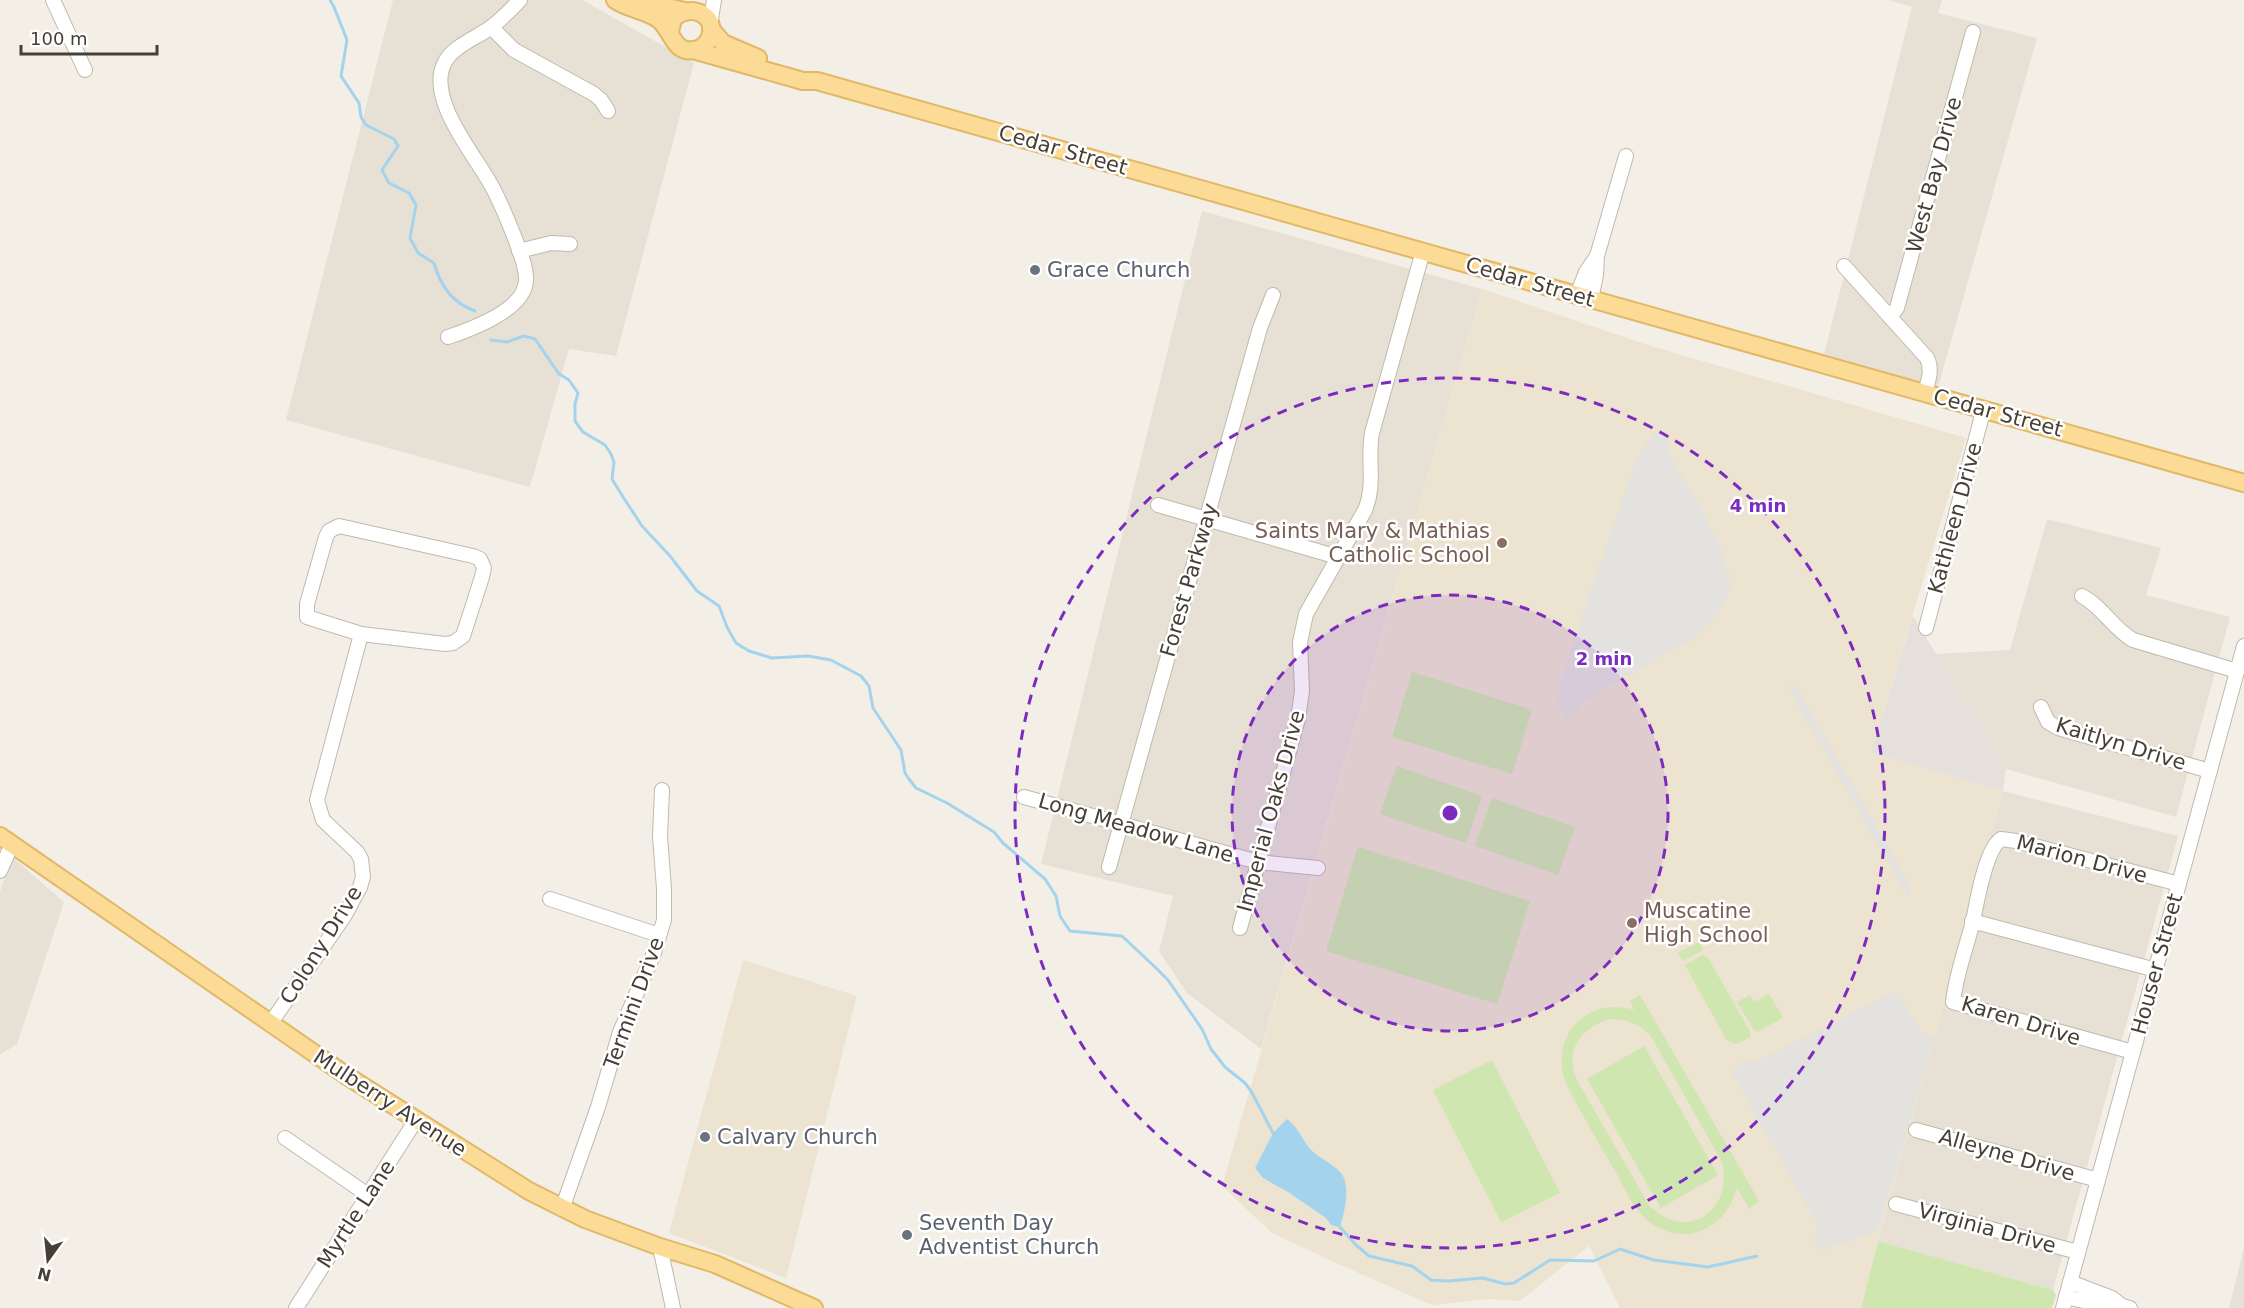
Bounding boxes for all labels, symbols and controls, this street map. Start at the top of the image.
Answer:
scale bar [21,18,158,56]
text: 100 m [30,28,88,49]
street label: West Bay Drive [1902,94,1966,256]
street label: Cedar Street [996,120,1130,180]
street label: Cedar Street [1463,252,1597,312]
place label: Grace Church [1047,258,1190,282]
marker: Grace Church [1028,263,1042,277]
street label: Cedar Street [1931,384,2065,442]
street label: Kathleen Drive [1923,440,1987,596]
text: 4 min [1730,495,1786,516]
street label: Forest Parkway [1156,500,1222,660]
place label: Saints Mary & Mathias Catholic School [1255,519,1490,567]
marker: Saints Mary & Mathias Catholic School [1495,536,1509,550]
text: 2 min [1576,648,1632,669]
street label: Imperial Oaks Drive [1233,707,1309,915]
street label: Kaitlyn Drive [2053,713,2189,775]
street label: Long Meadow Lane [1035,789,1237,867]
centre of rings [1440,803,1460,823]
street label: Marion Drive [2014,830,2150,888]
street label: Colony Drive [275,882,367,1008]
street label: Houser Street [2127,891,2187,1037]
place label: Muscatine High School [1644,899,1769,947]
marker: Muscatine High School [1625,916,1639,930]
street label: Termini Drive [599,934,669,1073]
street label: Karen Drive [1959,991,2083,1051]
street label: Mulberry Avenue [309,1045,471,1161]
street label: Alleyne Drive [1936,1124,2078,1186]
place label: Calvary Church [717,1125,878,1149]
marker: Calvary Church [698,1130,712,1144]
street label: Myrtle Lane [312,1156,400,1272]
street label: Virginia Drive [1915,1198,2059,1258]
place label: Seventh Day Adventist Church [919,1211,1099,1259]
marker: Seventh Day Adventist Church [900,1228,914,1242]
north arrow [18,1230,78,1290]
text: N [35,1263,53,1285]

